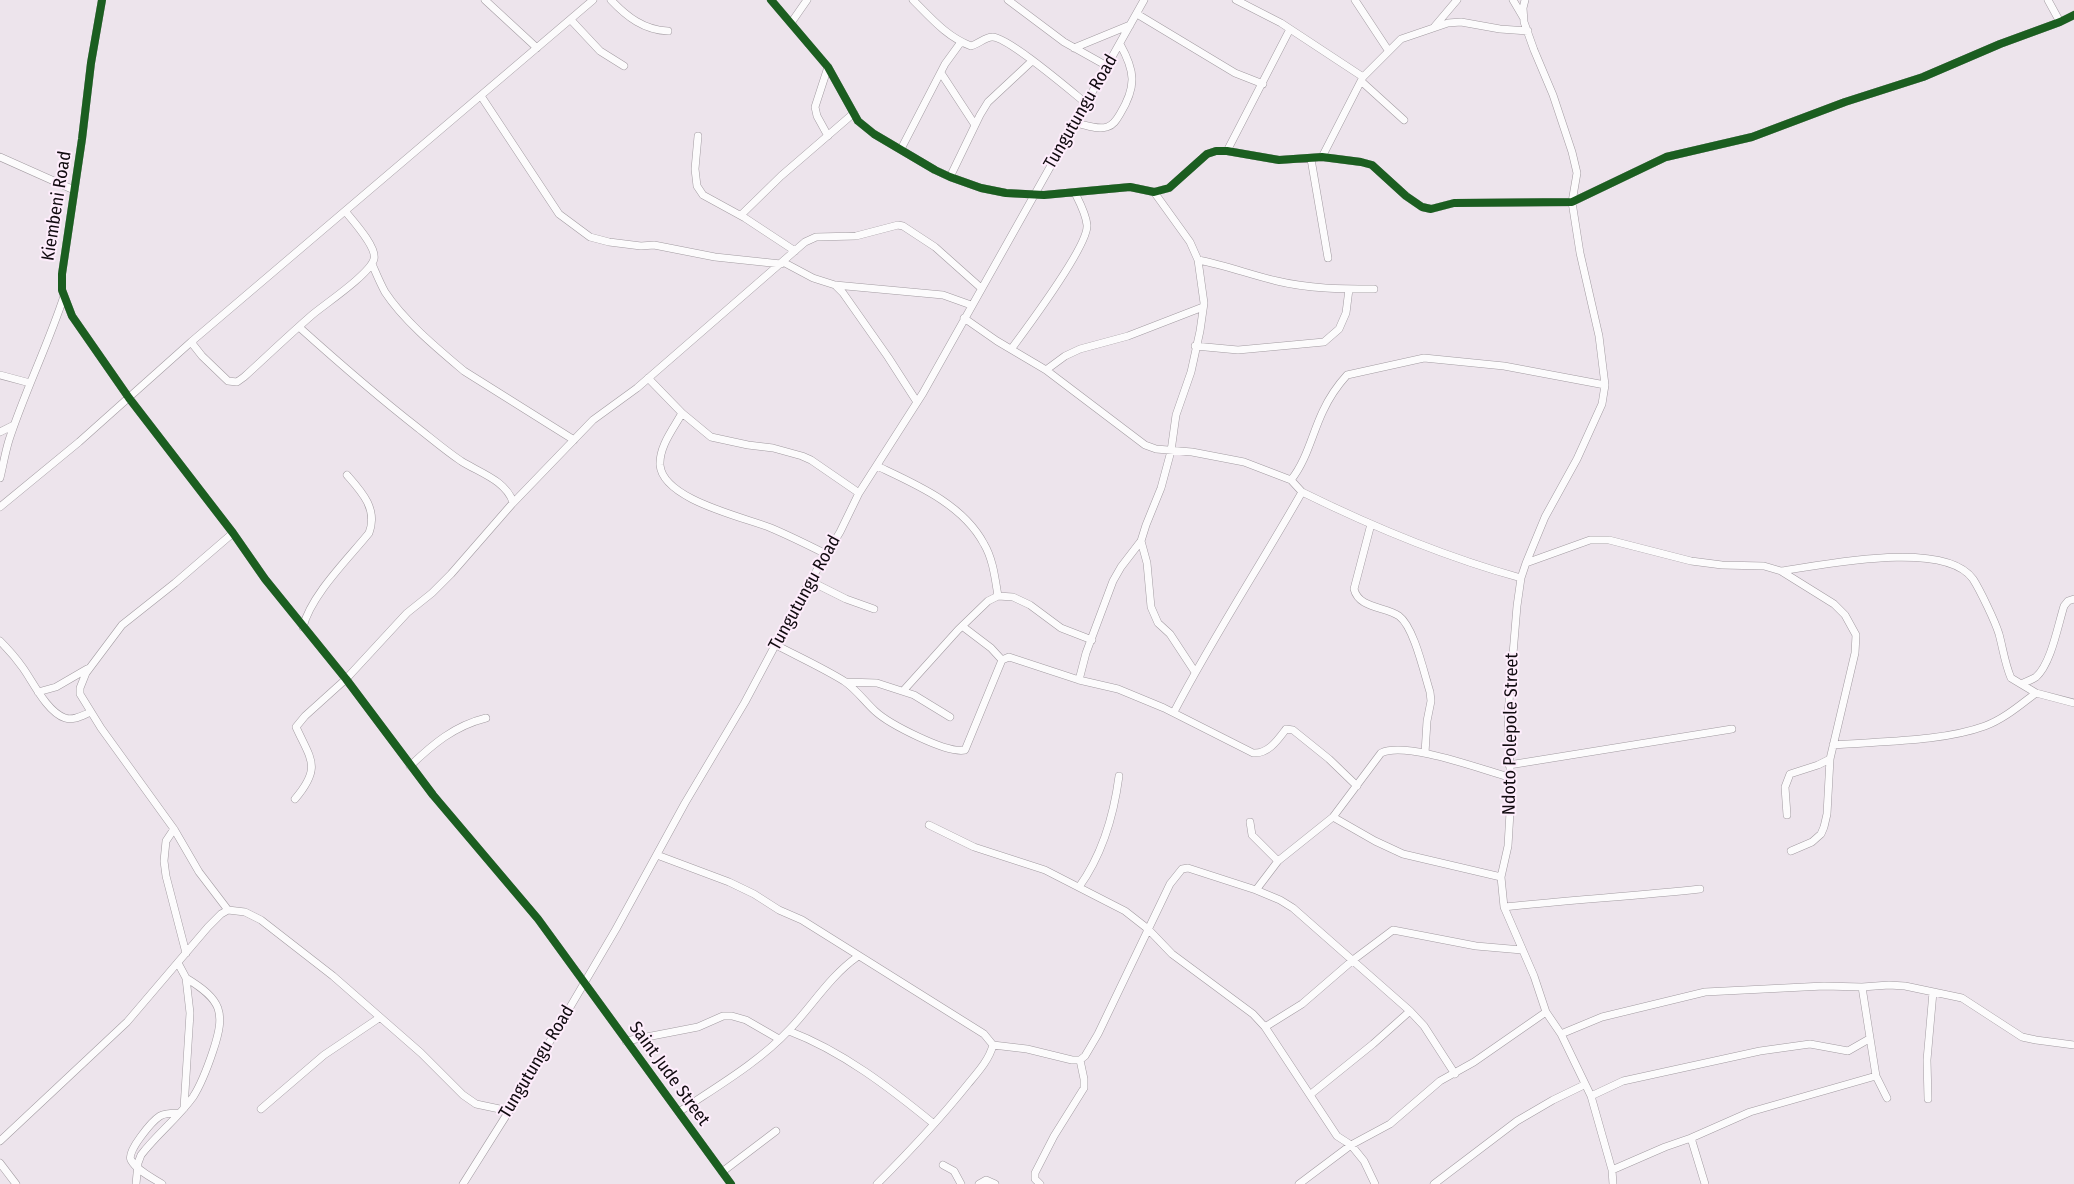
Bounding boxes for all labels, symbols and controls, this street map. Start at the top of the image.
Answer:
street label: Tungutungu Road [1040,51,1122,173]
street label: Kiembeni Road [38,150,76,262]
street label: Tungutungu Road [764,532,846,654]
street label: Ndoto Polepole Street [1499,653,1523,815]
street label: Tungutungu Road [495,1001,579,1123]
street label: Saint Jude Street [624,1018,714,1130]

